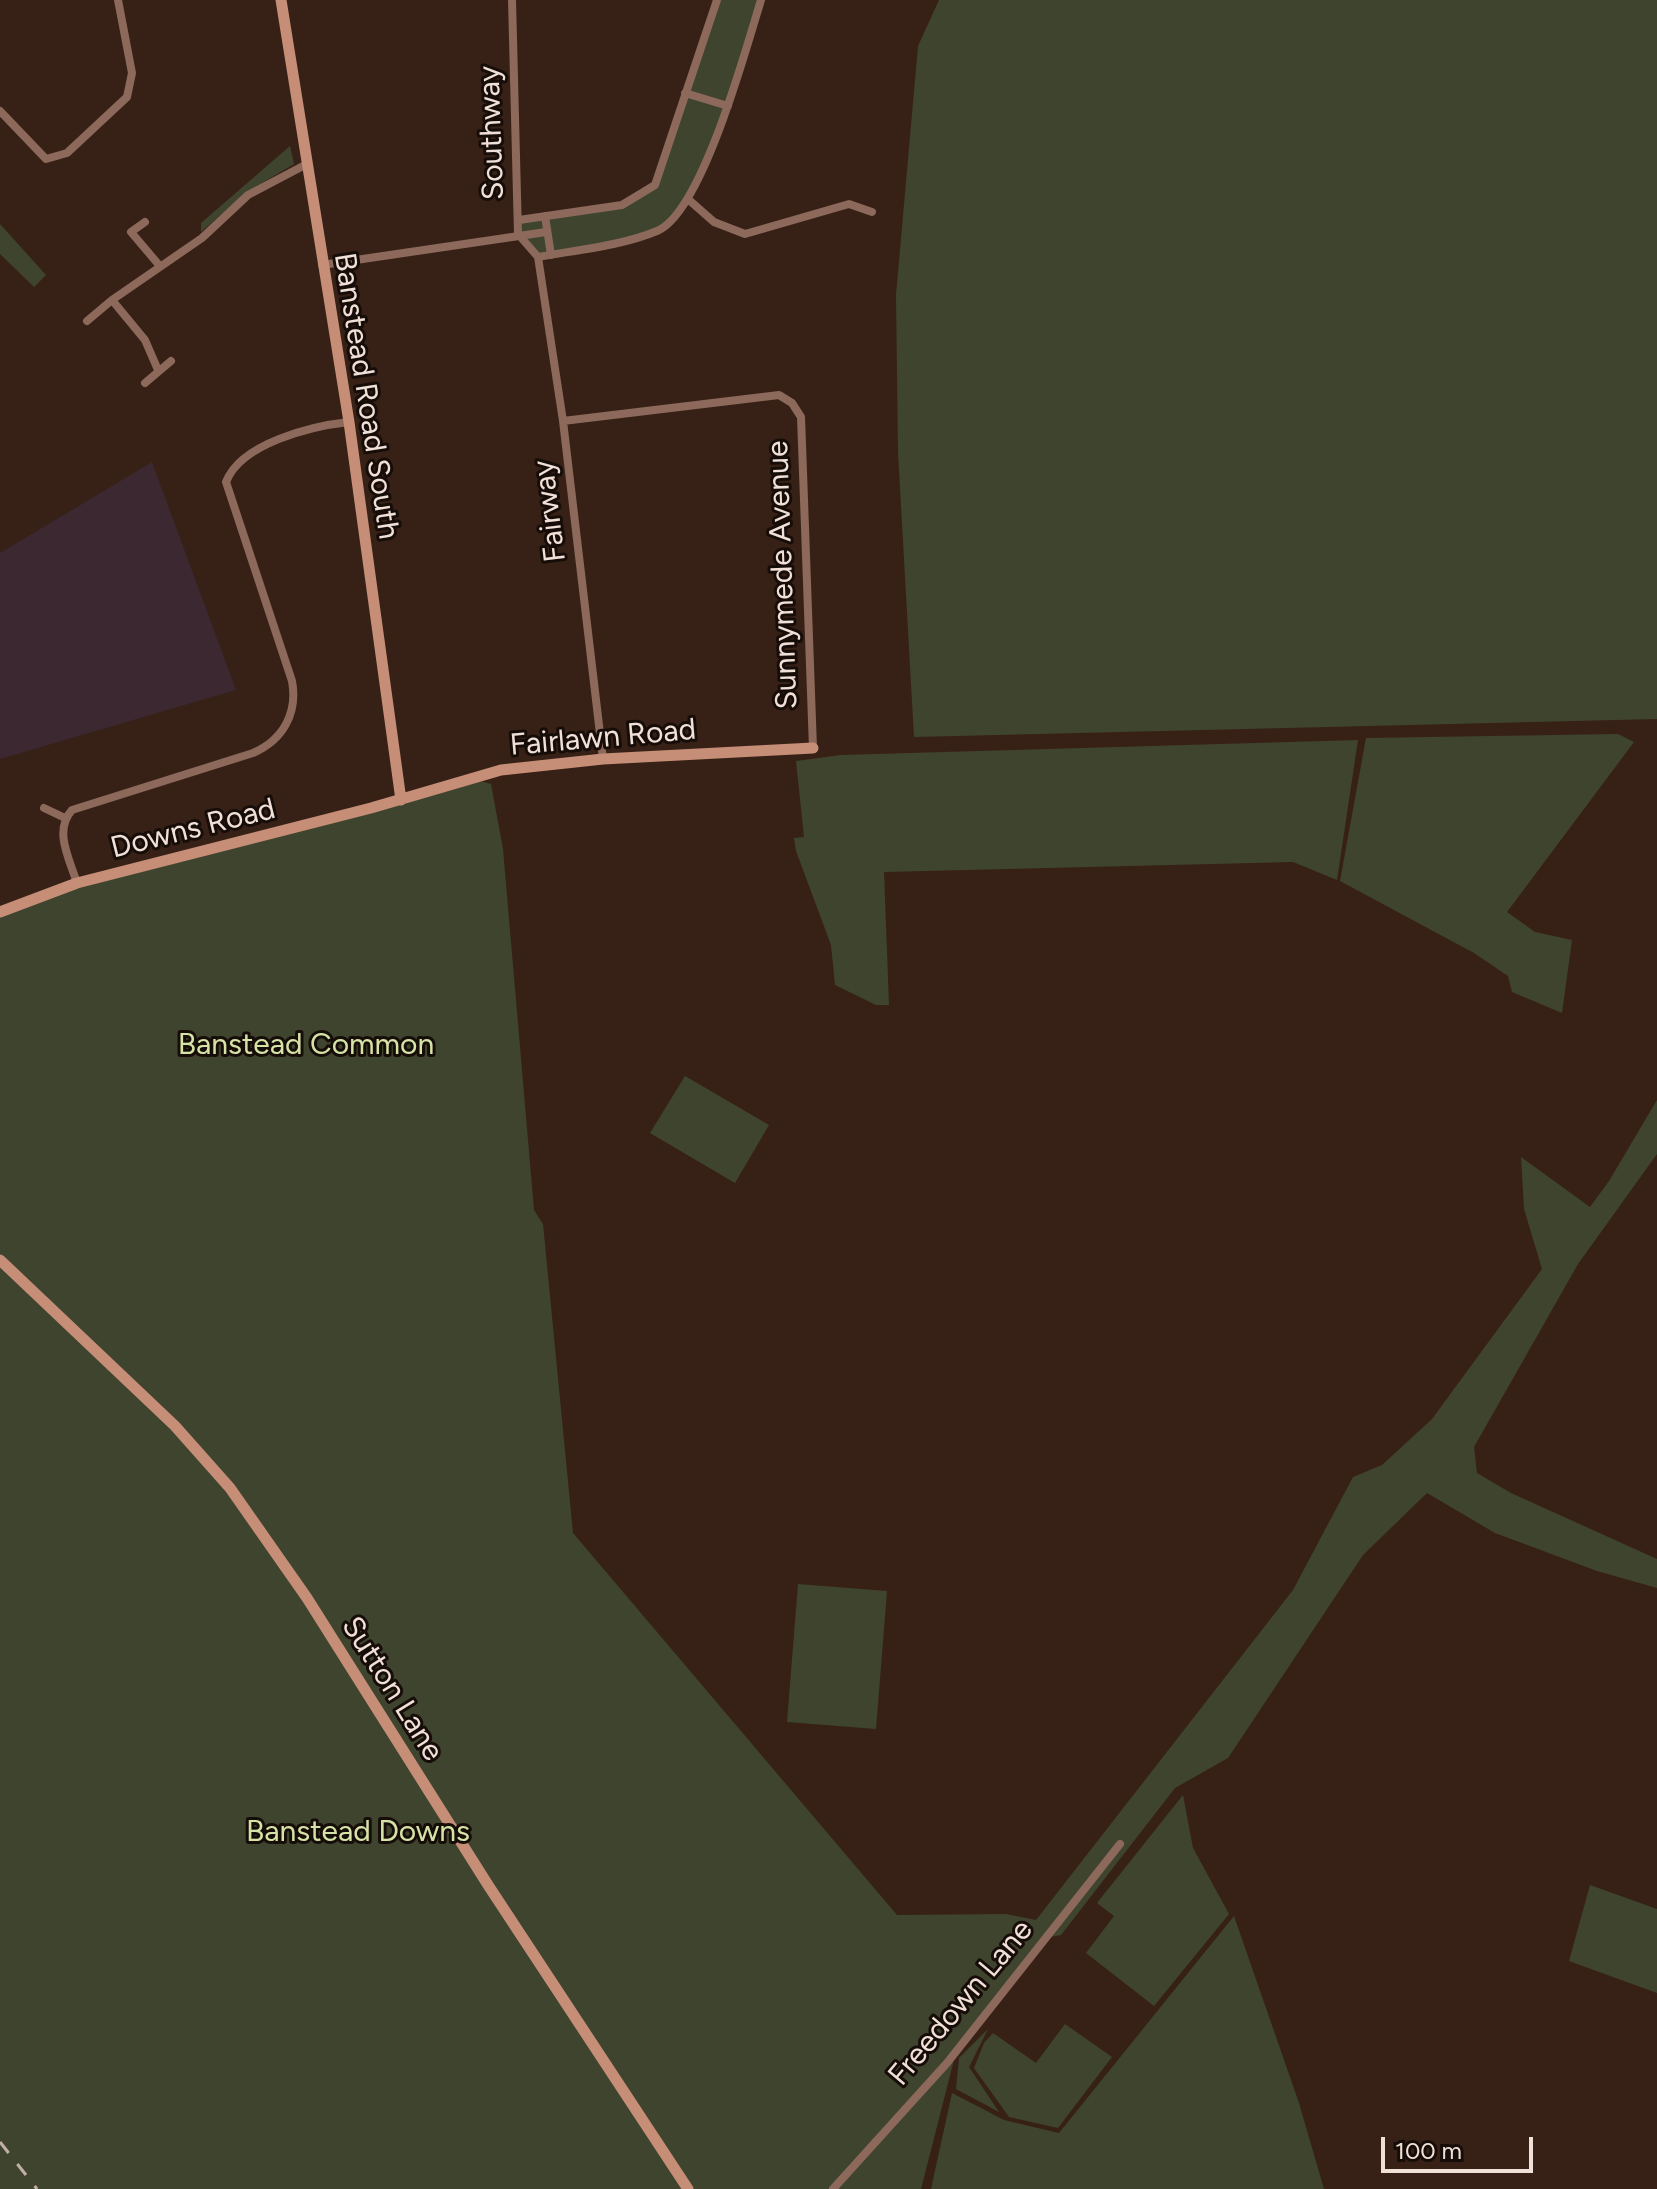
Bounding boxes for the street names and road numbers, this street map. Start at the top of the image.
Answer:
street label: Southway [472,65,512,201]
street label: Banstead Road South [326,250,406,542]
street label: Sunnymede Avenue [760,440,806,710]
street label: Fairway [526,458,574,564]
street label: Fairlawn Road [508,712,698,764]
street label: Downs Road [107,791,279,867]
street label: Sutton Lane [333,1610,451,1768]
street label: Freedown Lane [881,1913,1041,2093]

